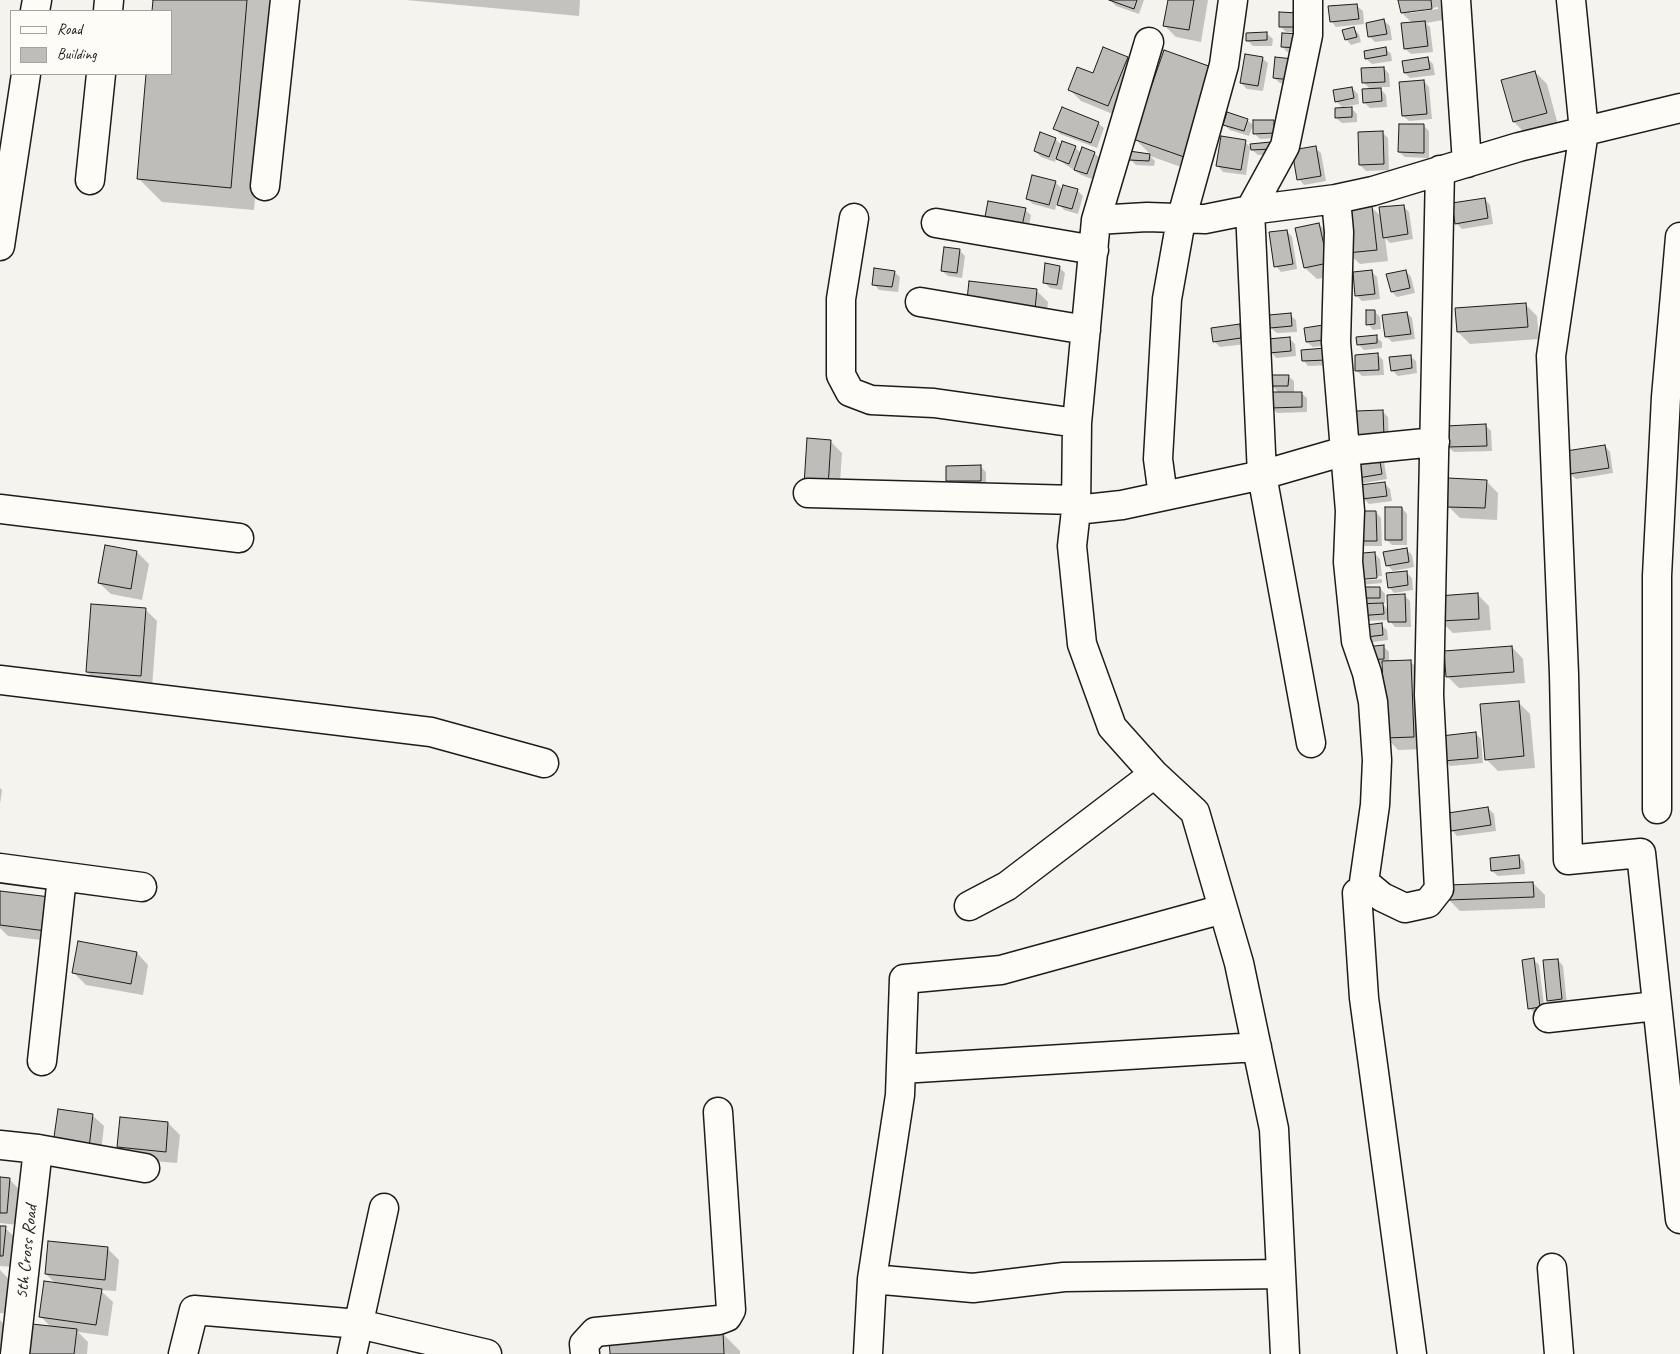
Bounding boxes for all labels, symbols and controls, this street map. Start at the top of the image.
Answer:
legend [10,10,172,75]
text: Road [57,20,82,39]
text: Building [57,45,96,64]
street label: 5th Cross Road [11,1204,43,1300]

